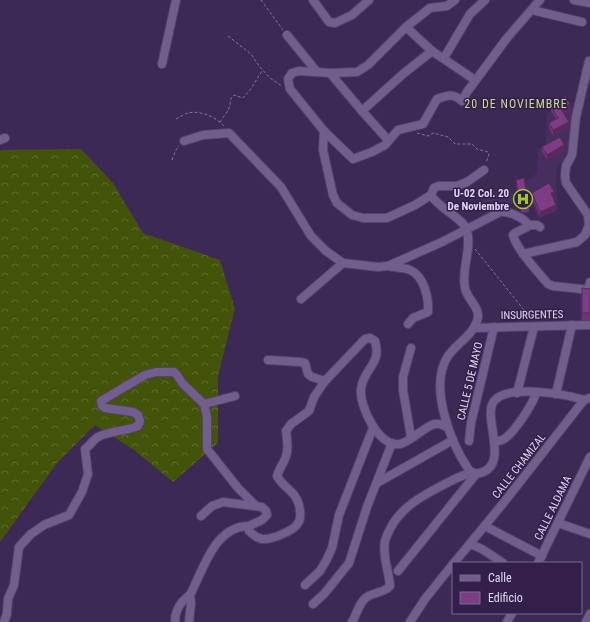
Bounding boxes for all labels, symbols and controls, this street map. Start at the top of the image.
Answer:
district label: 20 DE NOVIEMBRE [464,97,568,111]
place label: U-02 Col. 20 De Noviembre [447,187,509,213]
hospital icon: U-02 Col. 20 De Noviembre [512,188,534,210]
street label: INSURGENTES [500,308,564,322]
street label: CALLE 5 DE MAYO [455,341,485,421]
street label: CALLE CHAMIZAL [490,431,548,501]
street label: CALLE ALDAMA [532,473,574,542]
legend [452,562,582,614]
text: Calle [488,571,512,585]
text: Edificio [488,591,523,605]

